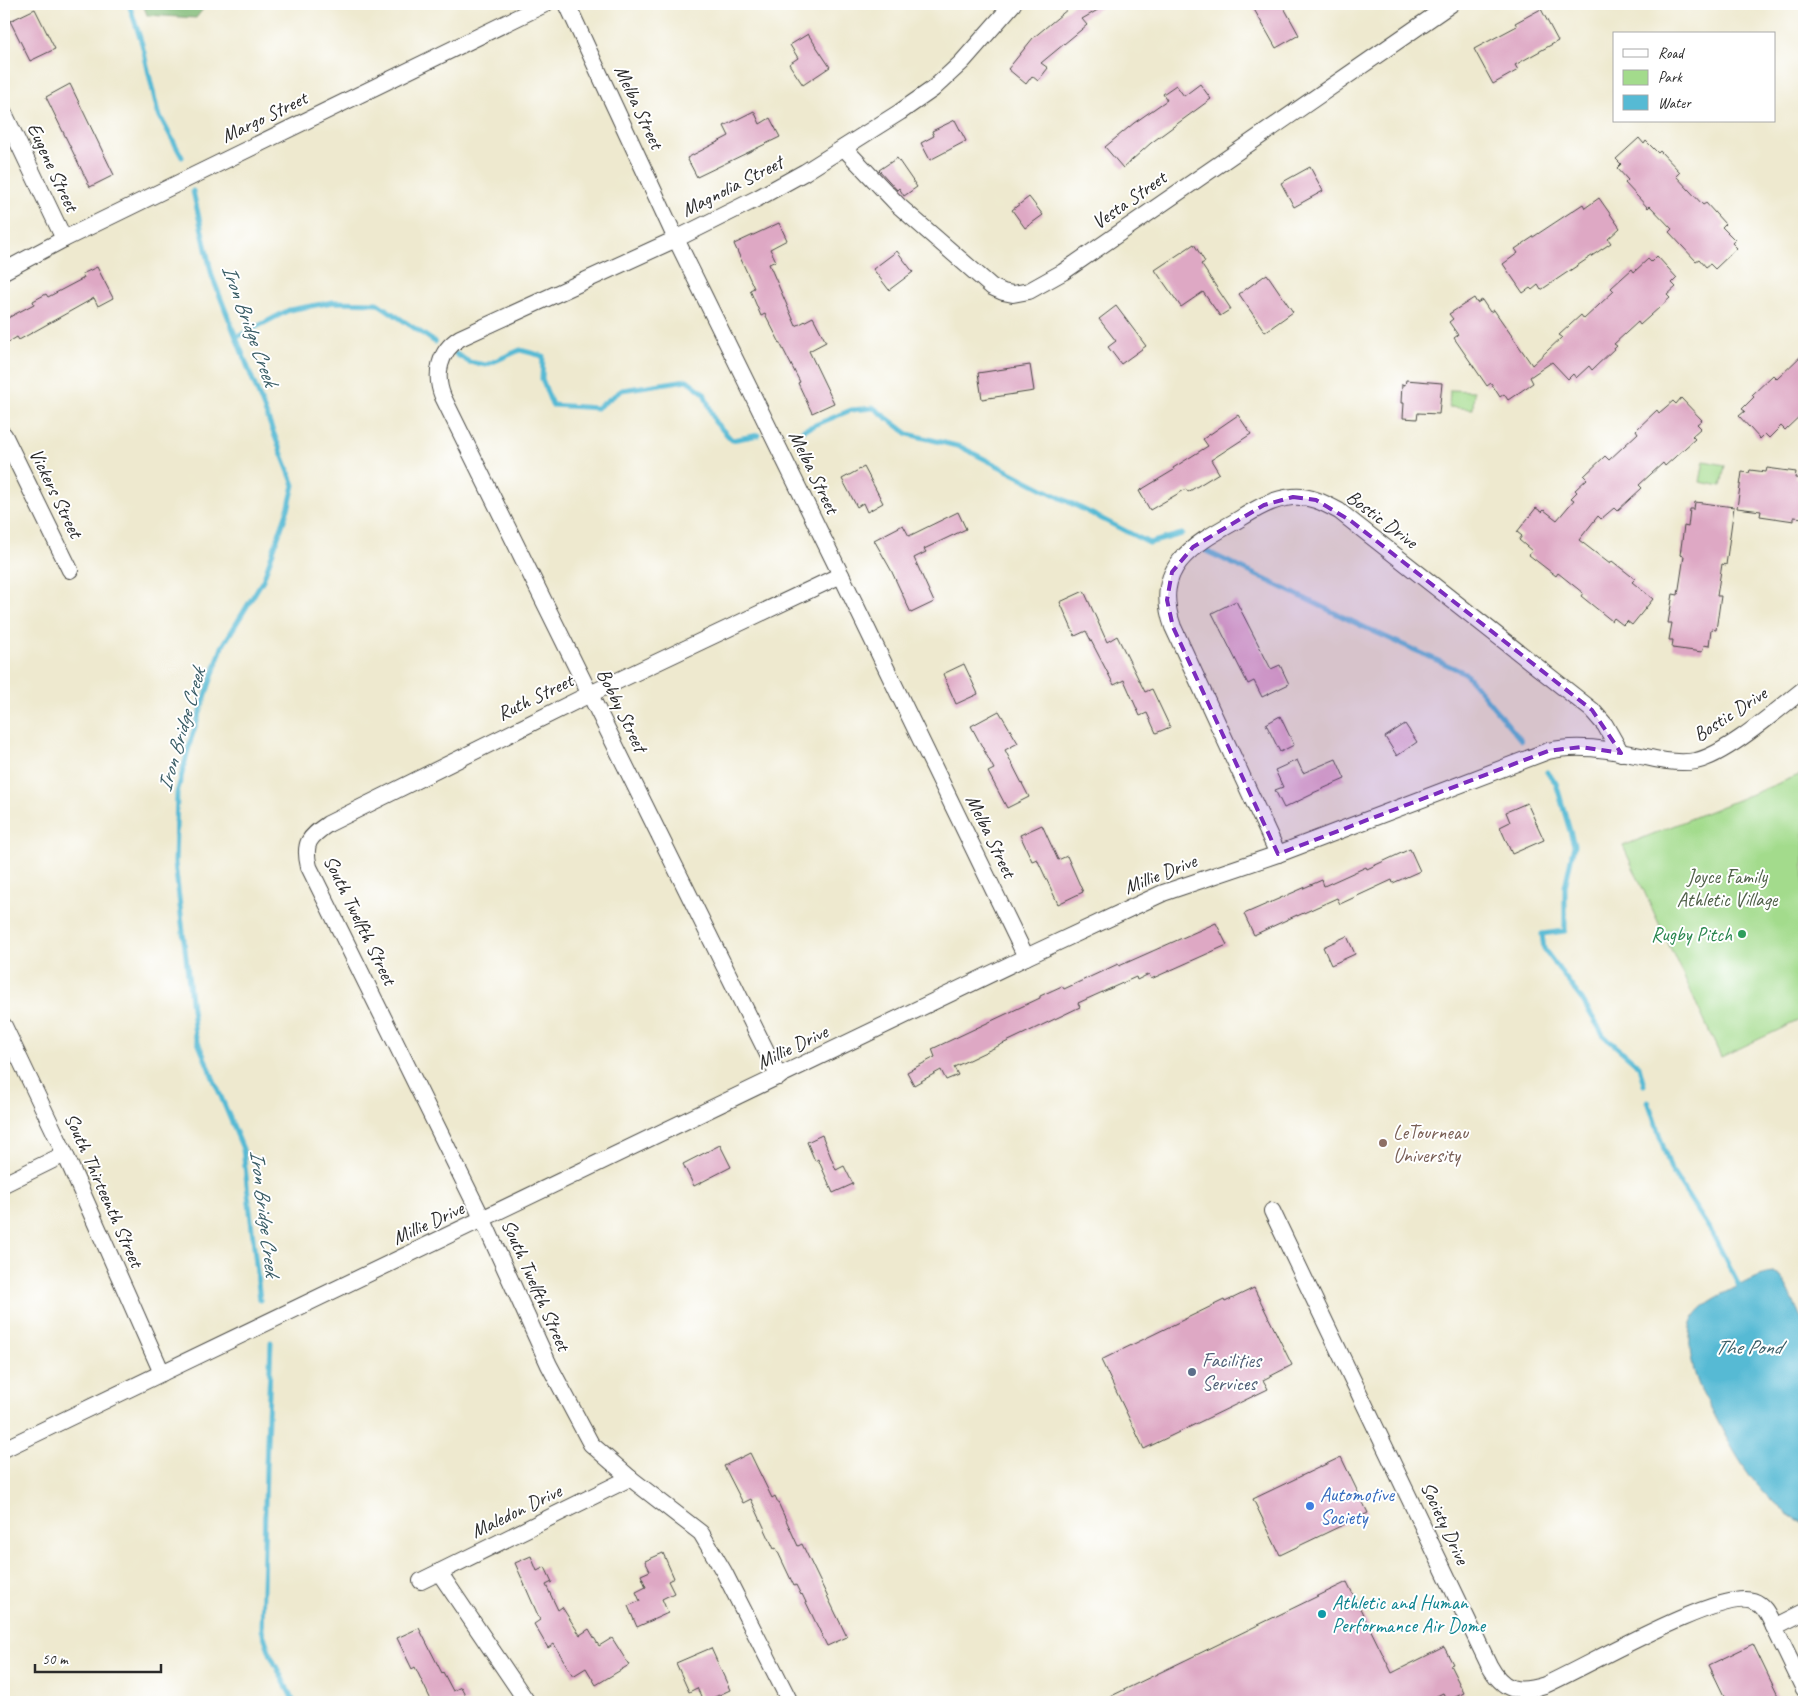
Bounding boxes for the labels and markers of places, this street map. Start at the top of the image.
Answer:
place label: Rugby Pitch [1651,922,1733,947]
marker: Rugby Pitch [1736,928,1748,940]
place label: LeTourneau University [1393,1120,1470,1168]
marker: LeTourneau University [1377,1137,1389,1149]
place label: Facilities Services [1202,1348,1263,1396]
marker: Facilities Services [1186,1366,1198,1378]
place label: Automotive Society [1320,1482,1395,1530]
marker: Automotive Society [1304,1500,1316,1512]
place label: Athletic and Human Performance Air Dome [1332,1590,1487,1638]
marker: Athletic and Human Performance Air Dome [1316,1608,1328,1620]

